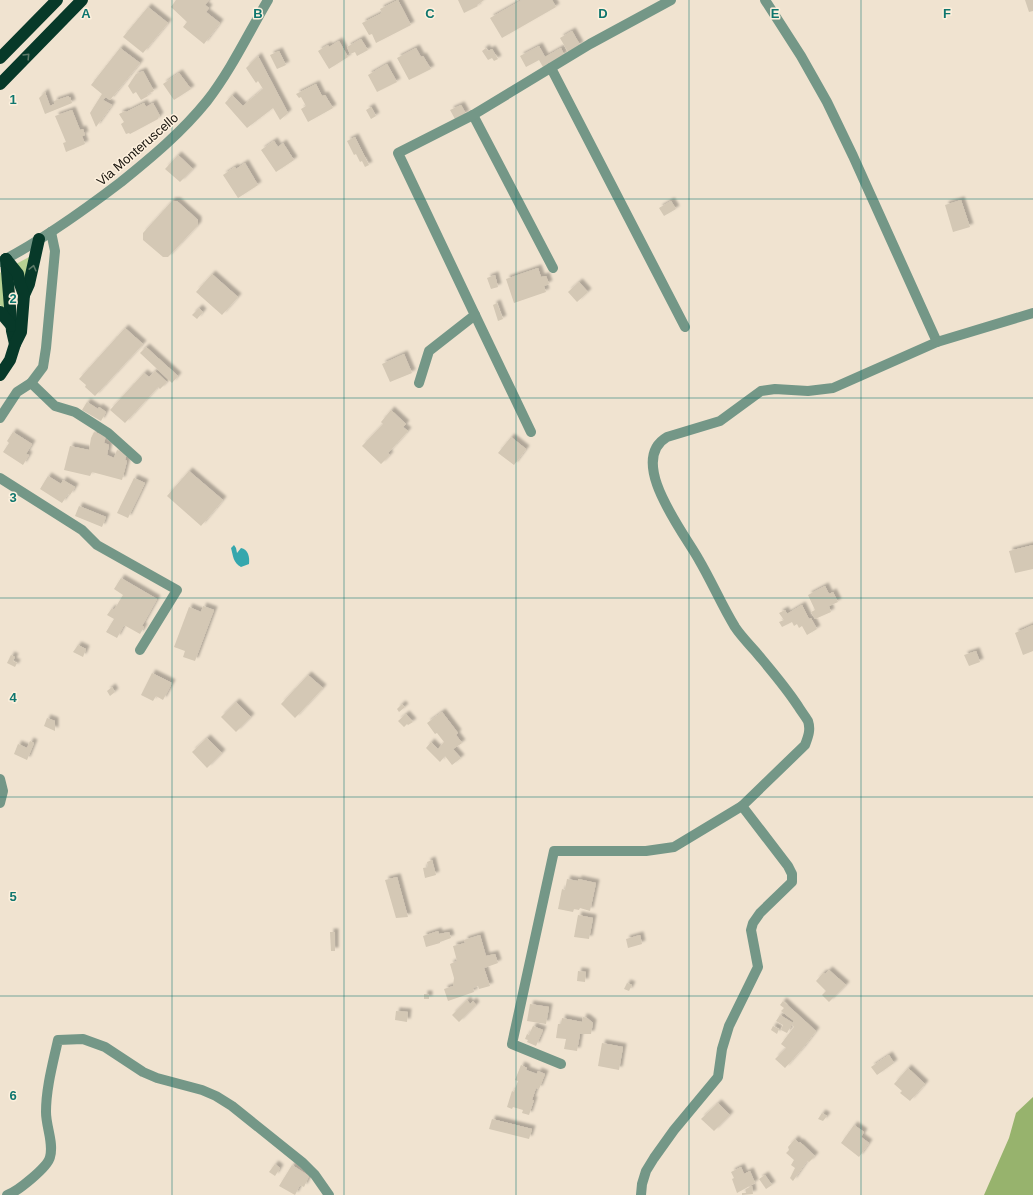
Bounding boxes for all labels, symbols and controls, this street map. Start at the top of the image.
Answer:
text: A [81,6,91,21]
text: B [253,6,263,21]
text: C [425,6,435,21]
text: D [598,6,608,21]
text: E [771,6,780,21]
text: F [943,6,951,21]
one-way arrow [22,53,30,61]
text: 1 [9,92,17,107]
street label: Via Monteruscello [94,110,181,189]
one-way arrow [29,265,37,271]
text: 2 [9,291,17,306]
text: 3 [9,490,17,505]
text: 4 [9,690,17,705]
text: 5 [9,889,17,904]
text: 6 [9,1088,17,1103]

